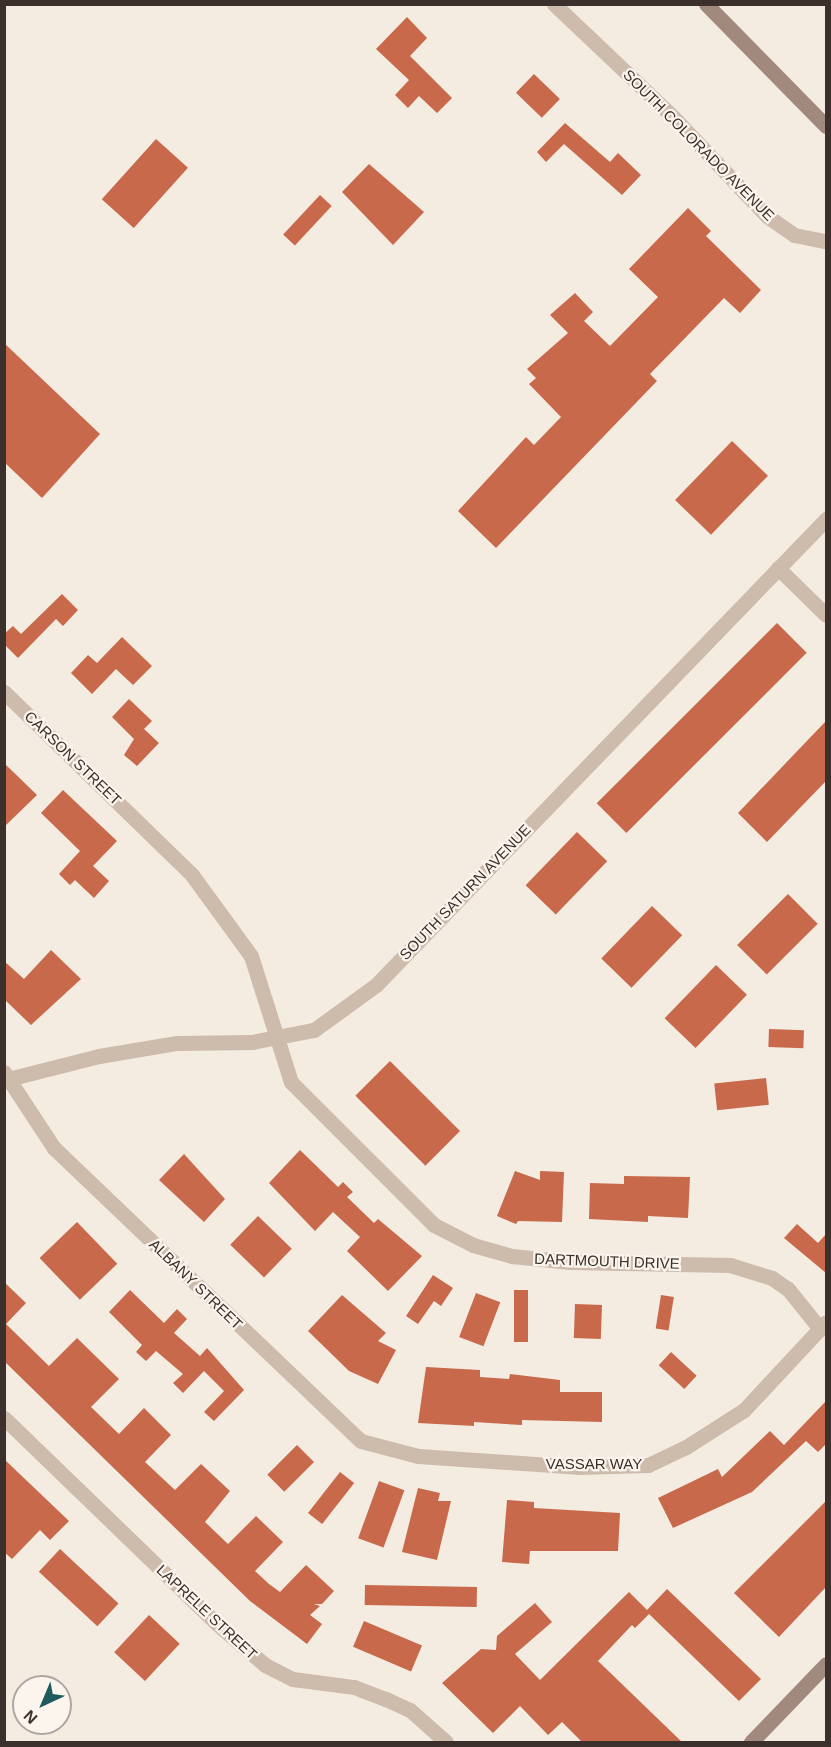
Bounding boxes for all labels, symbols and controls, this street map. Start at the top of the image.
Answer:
street label: SOUTH COLORADO AVENUE [619,65,779,225]
street label: CARSON STREET [21,707,125,809]
street label: SOUTH SATURN AVENUE [395,820,535,964]
street label: ALBANY STREET [146,1235,246,1333]
street label: DARTMOUTH DRIVE [534,1249,680,1273]
street label: VASSAR WAY [546,1455,642,1473]
street label: LAPRELE STREET [153,1561,261,1663]
north arrow [12,1675,72,1735]
text: N [20,1707,41,1727]

